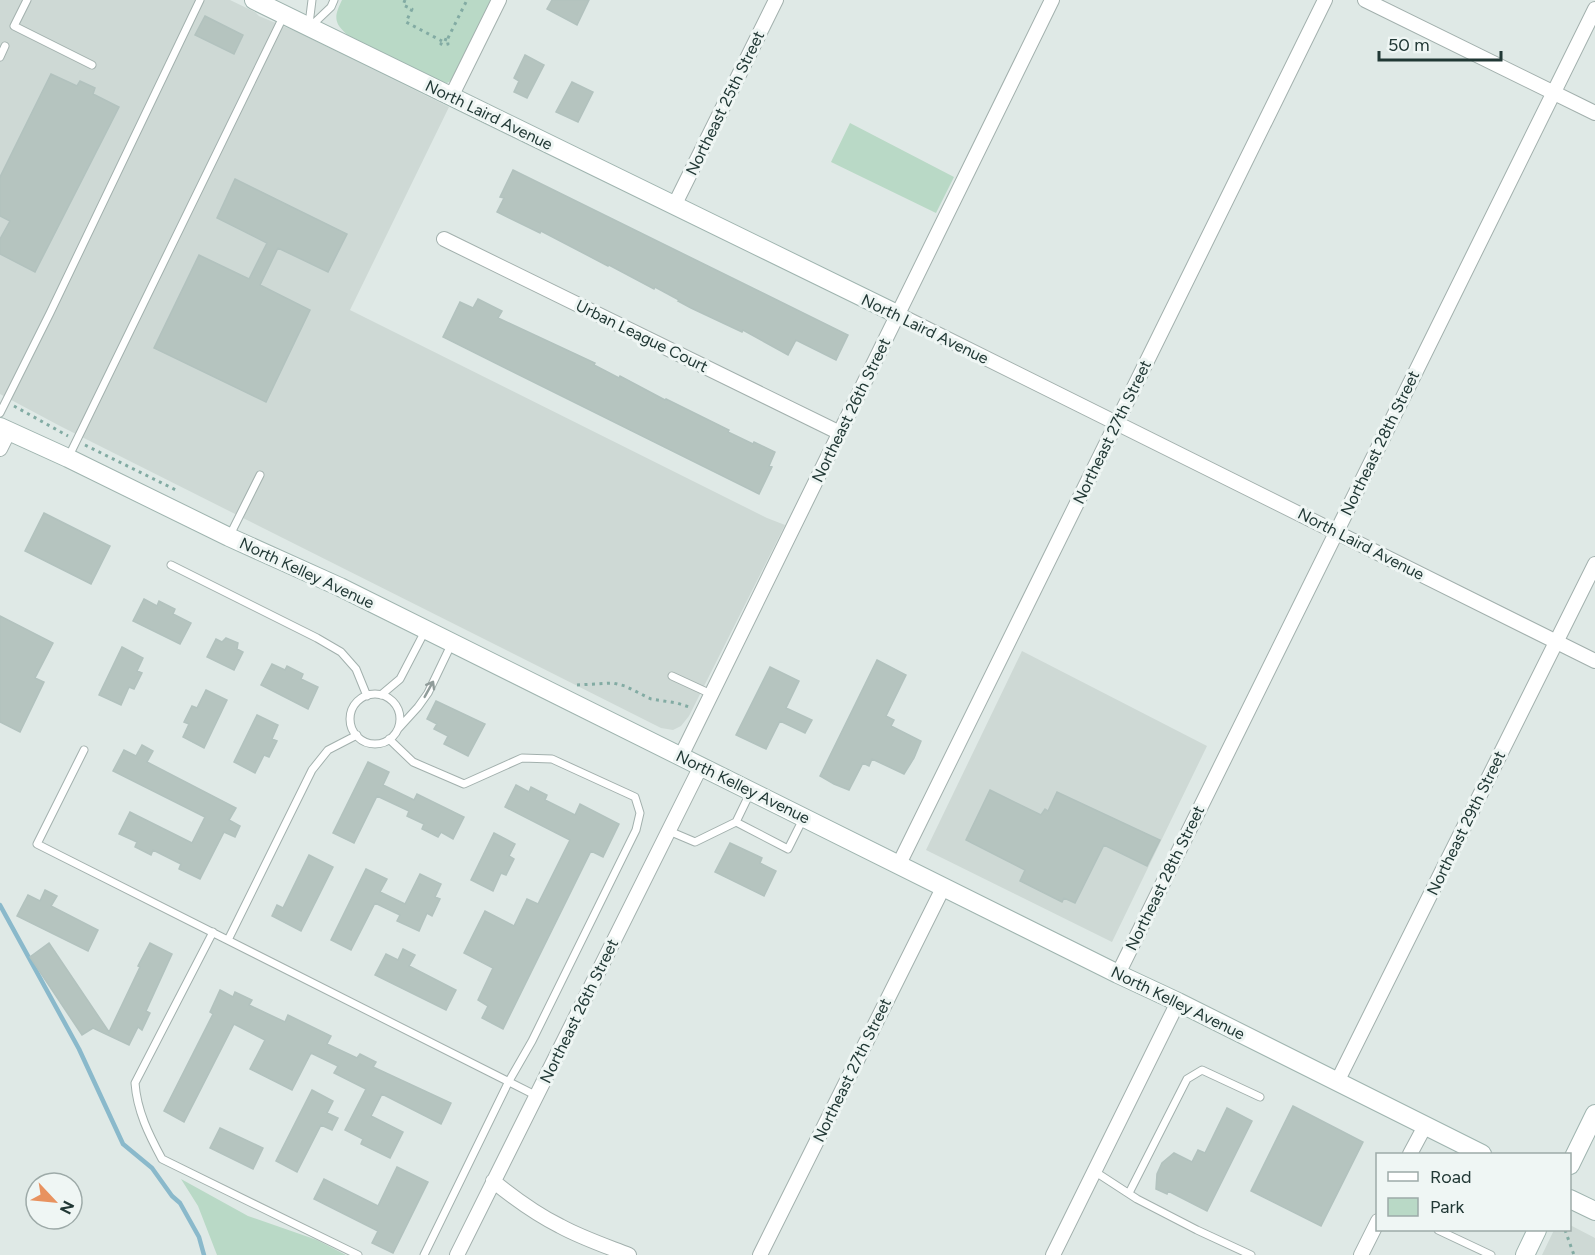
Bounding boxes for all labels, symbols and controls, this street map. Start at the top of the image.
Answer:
scale bar [1379,24,1500,62]
street label: Northeast 25th Street [682,28,768,178]
text: 50 m [1388,34,1430,56]
street label: North Laird Avenue [422,76,556,154]
street label: North Laird Avenue [858,290,992,368]
street label: Urban League Court [573,296,711,376]
street label: Northeast 26th Street [808,335,894,485]
street label: Northeast 27th Street [1069,357,1155,507]
street label: Northeast 28th Street [1337,367,1423,519]
street label: North Laird Avenue [1295,504,1427,584]
street label: North Kelley Avenue [237,533,378,613]
one-way arrow [424,681,435,699]
street label: North Kelley Avenue [673,746,813,828]
street label: Northeast 29th Street [1423,748,1509,898]
street label: Northeast 28th Street [1122,802,1208,954]
street label: Northeast 26th Street [536,936,622,1086]
street label: North Kelley Avenue [1108,962,1248,1044]
street label: Northeast 27th Street [809,995,895,1145]
legend [1376,1153,1571,1231]
text: Road [1430,1166,1471,1188]
north arrow [24,1171,84,1231]
text: Park [1430,1196,1465,1218]
text: N [56,1198,78,1217]

